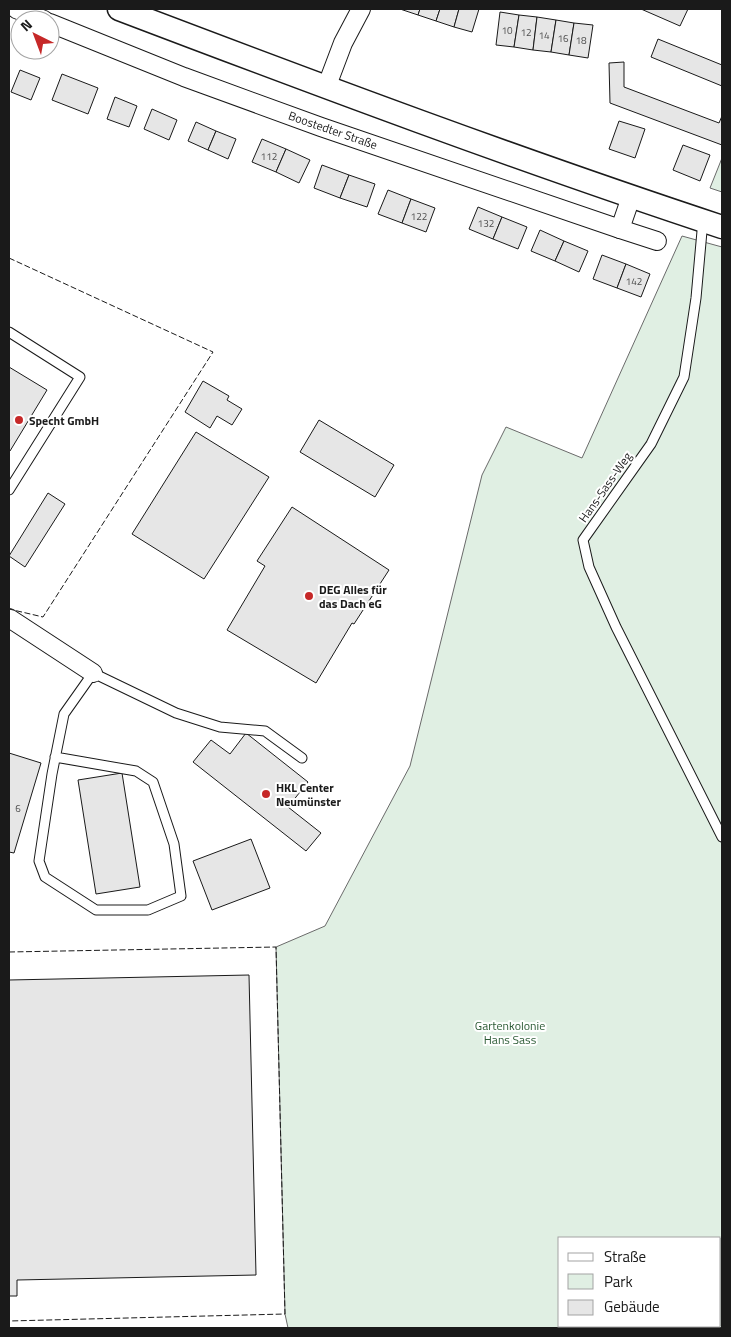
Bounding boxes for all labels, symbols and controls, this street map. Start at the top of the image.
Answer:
north arrow [10,10,60,60]
text: N [15,14,37,36]
house number: 10 [501,23,513,38]
house number: 12 [520,25,532,40]
house number: 14 [538,28,550,43]
house number: 16 [557,31,569,46]
house number: 18 [575,33,587,48]
street label: Boostedter Straße [286,106,380,154]
house number: 112 [261,149,277,164]
house number: 122 [411,209,427,224]
house number: 132 [478,216,494,231]
house number: 142 [626,274,642,289]
place label: Specht GmbH [29,411,99,430]
marker: Specht GmbH [13,414,25,426]
street label: Hans-Sass-Weg [574,448,636,526]
place label: DEG Alles für das Dach eG [319,580,387,613]
marker: DEG Alles für das Dach eG [303,590,315,602]
place label: HKL Center Neumünster [276,778,341,811]
marker: HKL Center Neumünster [260,788,272,800]
house number: 6 [15,801,21,816]
park label: Gartenkolonie Hans Sass [475,1016,545,1049]
legend [558,1237,721,1327]
text: Straße [604,1245,646,1268]
text: Park [604,1270,633,1293]
text: Gebäude [604,1295,660,1318]

